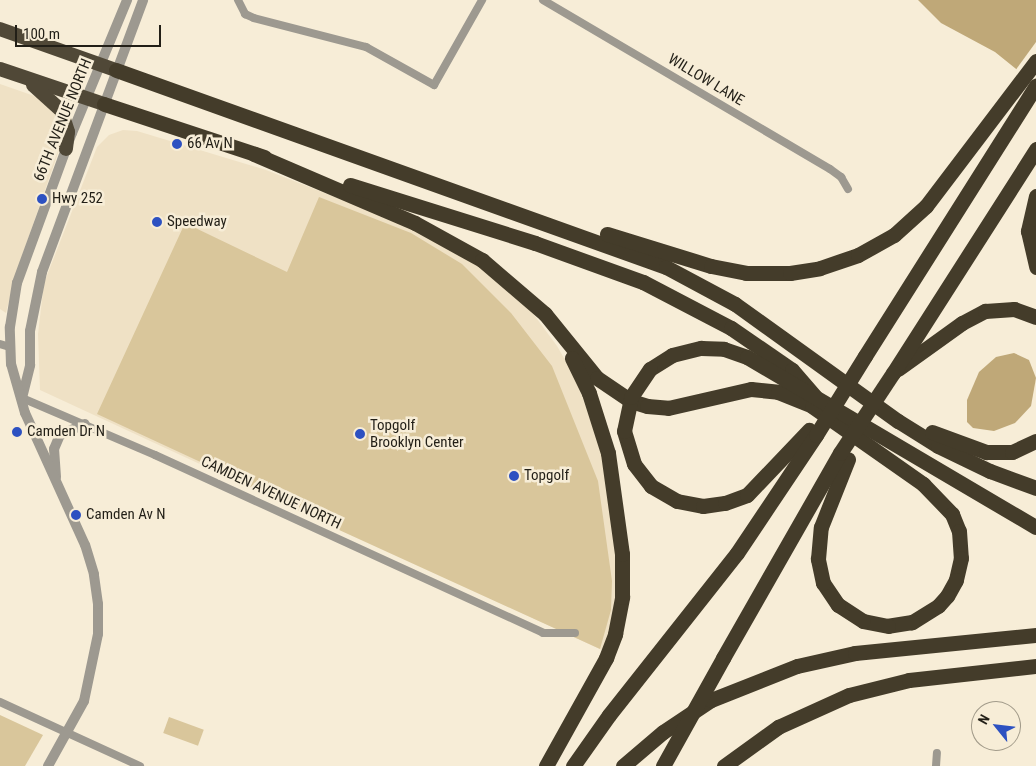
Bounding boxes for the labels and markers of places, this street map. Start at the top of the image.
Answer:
place label: 66 Av N [187,135,233,153]
marker: 66 Av N [171,138,183,150]
place label: Hwy 252 [52,190,103,208]
marker: Hwy 252 [36,193,48,205]
place label: Speedway [167,213,227,231]
marker: Speedway [151,216,163,228]
place label: Topgolf Brooklyn Center [370,416,464,451]
place label: Camden Dr N [27,423,105,441]
marker: Camden Dr N [11,426,23,438]
marker: Topgolf Brooklyn Center [354,428,366,440]
place label: Topgolf [524,467,569,485]
marker: Topgolf [508,470,520,482]
place label: Camden Av N [86,506,166,524]
marker: Camden Av N [70,509,82,521]

